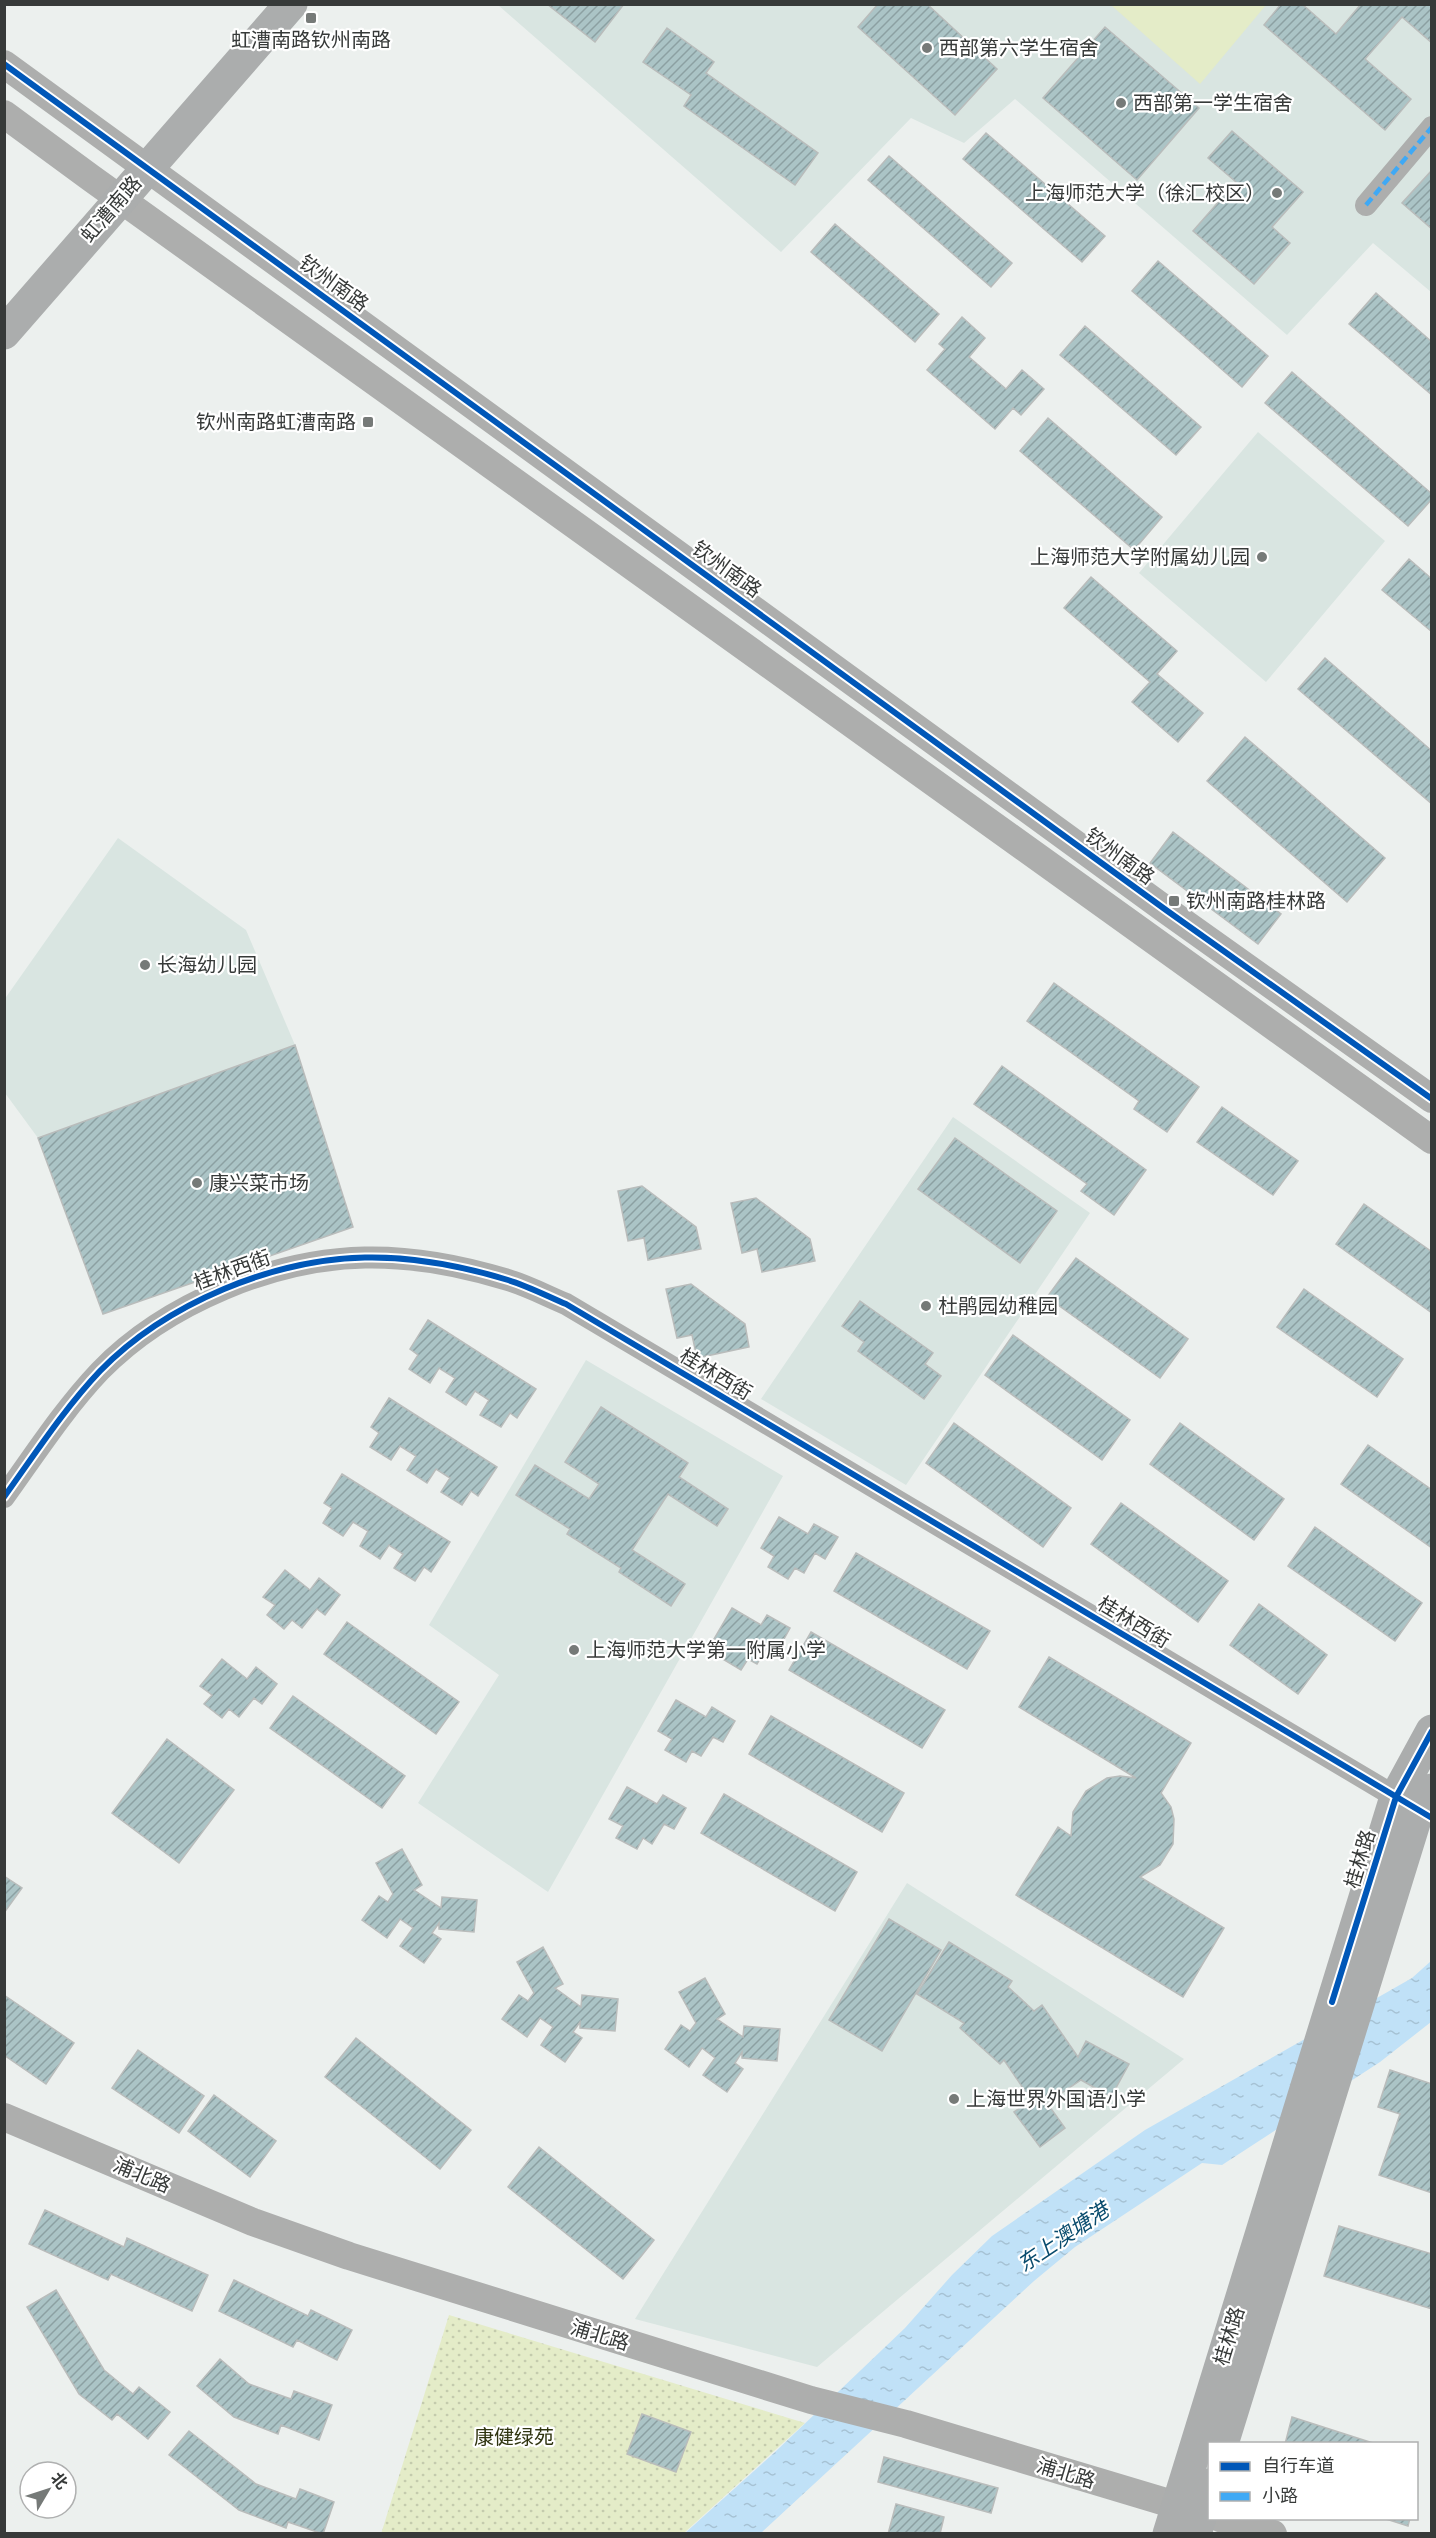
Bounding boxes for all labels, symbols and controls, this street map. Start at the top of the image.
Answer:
marker: 虹漕南路钦州南路 [304,11,318,25]
place label: 虹漕南路钦州南路 [231,27,391,53]
place label: 西部第六学生宿舍 [939,35,1099,61]
marker: 西部第六学生宿舍 [920,41,934,55]
place label: 西部第一学生宿舍 [1133,90,1293,116]
marker: 西部第一学生宿舍 [1114,96,1128,110]
street label: 虹漕南路 [75,170,147,248]
place label: 上海师范大学（徐汇校区） [1025,180,1265,206]
marker: 上海师范大学（徐汇校区） [1270,186,1284,200]
street label: 钦州南路 [294,249,374,317]
place label: 钦州南路虹漕南路 [196,409,356,435]
marker: 钦州南路虹漕南路 [361,415,375,429]
street label: 钦州南路 [687,535,767,603]
place label: 上海师范大学附属幼儿园 [1030,544,1250,570]
marker: 上海师范大学附属幼儿园 [1255,550,1269,564]
street label: 钦州南路 [1080,822,1160,890]
place label: 钦州南路桂林路 [1186,888,1326,914]
marker: 钦州南路桂林路 [1167,894,1181,908]
place label: 长海幼儿园 [157,952,257,978]
marker: 长海幼儿园 [138,958,152,972]
place label: 康兴菜市场 [209,1170,309,1196]
marker: 康兴菜市场 [190,1176,204,1190]
street label: 桂林西街 [190,1244,274,1296]
place label: 杜鹃园幼稚园 [938,1293,1058,1319]
marker: 杜鹃园幼稚园 [919,1299,933,1313]
street label: 桂林西街 [675,1342,757,1406]
street label: 桂林西街 [1093,1590,1175,1654]
place label: 上海师范大学第一附属小学 [586,1637,826,1663]
marker: 上海师范大学第一附属小学 [567,1643,581,1657]
street label: 桂林路 [1339,1827,1381,1891]
place label: 上海世界外国语小学 [966,2086,1146,2112]
marker: 上海世界外国语小学 [947,2092,961,2106]
street label: 浦北路 [109,2151,175,2199]
water label: 东上澳塘港 [1012,2195,1117,2278]
street label: 桂林路 [1208,2304,1250,2368]
street label: 浦北路 [568,2314,632,2356]
park label: 康健绿苑 [474,2424,554,2450]
legend [1208,2442,1418,2520]
street label: 浦北路 [1034,2452,1098,2494]
text: 自行车道 [1262,2454,1334,2477]
north arrow [18,2460,78,2520]
text: 北 [46,2468,72,2494]
text: 小路 [1262,2484,1298,2507]

